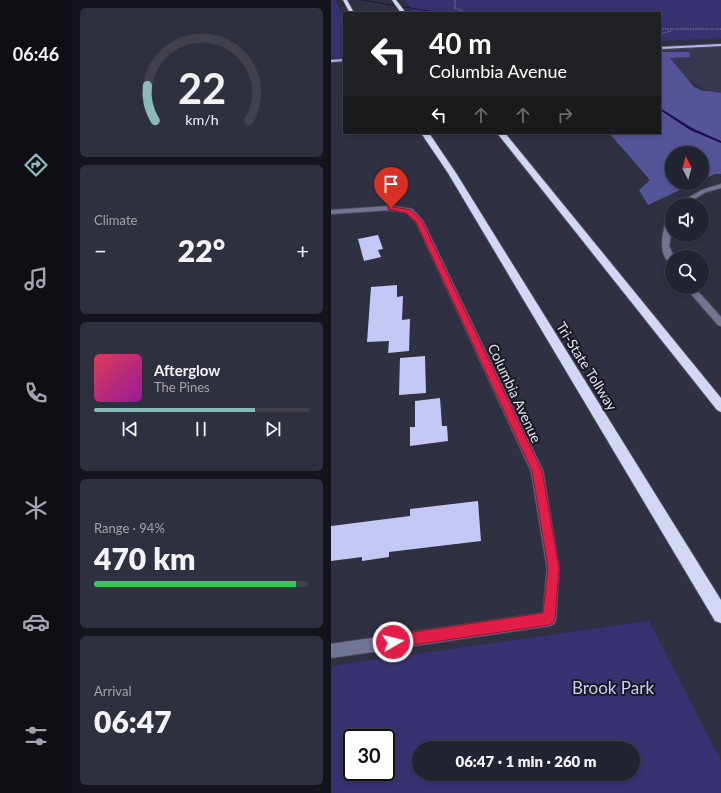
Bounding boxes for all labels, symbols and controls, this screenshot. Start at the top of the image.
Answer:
text: 40 m [429,26,492,60]
icon: left [363,28,415,80]
text: 06:46 [13,43,59,65]
text: Columbia Avenue [429,60,567,82]
text: 22 [177,62,226,112]
icon: left [428,104,450,126]
icon: ahead [470,104,492,126]
icon: ahead [512,104,534,126]
icon: right [554,104,576,126]
text: km/h [185,110,218,127]
north arrow [665,146,709,190]
map controls [665,146,709,294]
icon: directions [22,151,50,179]
pin [374,167,408,208]
icon: arrive [380,173,402,195]
button: sound [665,198,709,242]
text: Climate [94,212,137,228]
text: 22° [178,232,225,268]
text: − [94,237,107,264]
text: + [296,237,309,264]
button: search [665,250,709,294]
icon: music [22,265,50,293]
street label: Tri-State Tollway [553,319,621,414]
street label: Columbia Avenue [485,341,545,445]
text: Afterglow [154,361,220,379]
icon: phone [22,379,50,407]
text: The Pines [154,379,210,395]
icon: previous [119,418,141,440]
icon: pause [190,418,212,440]
icon: next [262,418,284,440]
icon: climate [22,494,50,522]
text: Range · 94% [94,520,165,536]
text: 470 km [94,540,195,576]
icon: car [22,608,50,636]
position arrow [372,621,414,663]
park label: Brook Park [572,677,654,698]
text: Arrival [94,683,131,699]
text: 06:47 [94,703,172,739]
icon: filters [22,722,50,750]
speed limit sign: 30 [343,729,395,781]
text: 06:47 · 1 min · 260 m [455,752,597,770]

